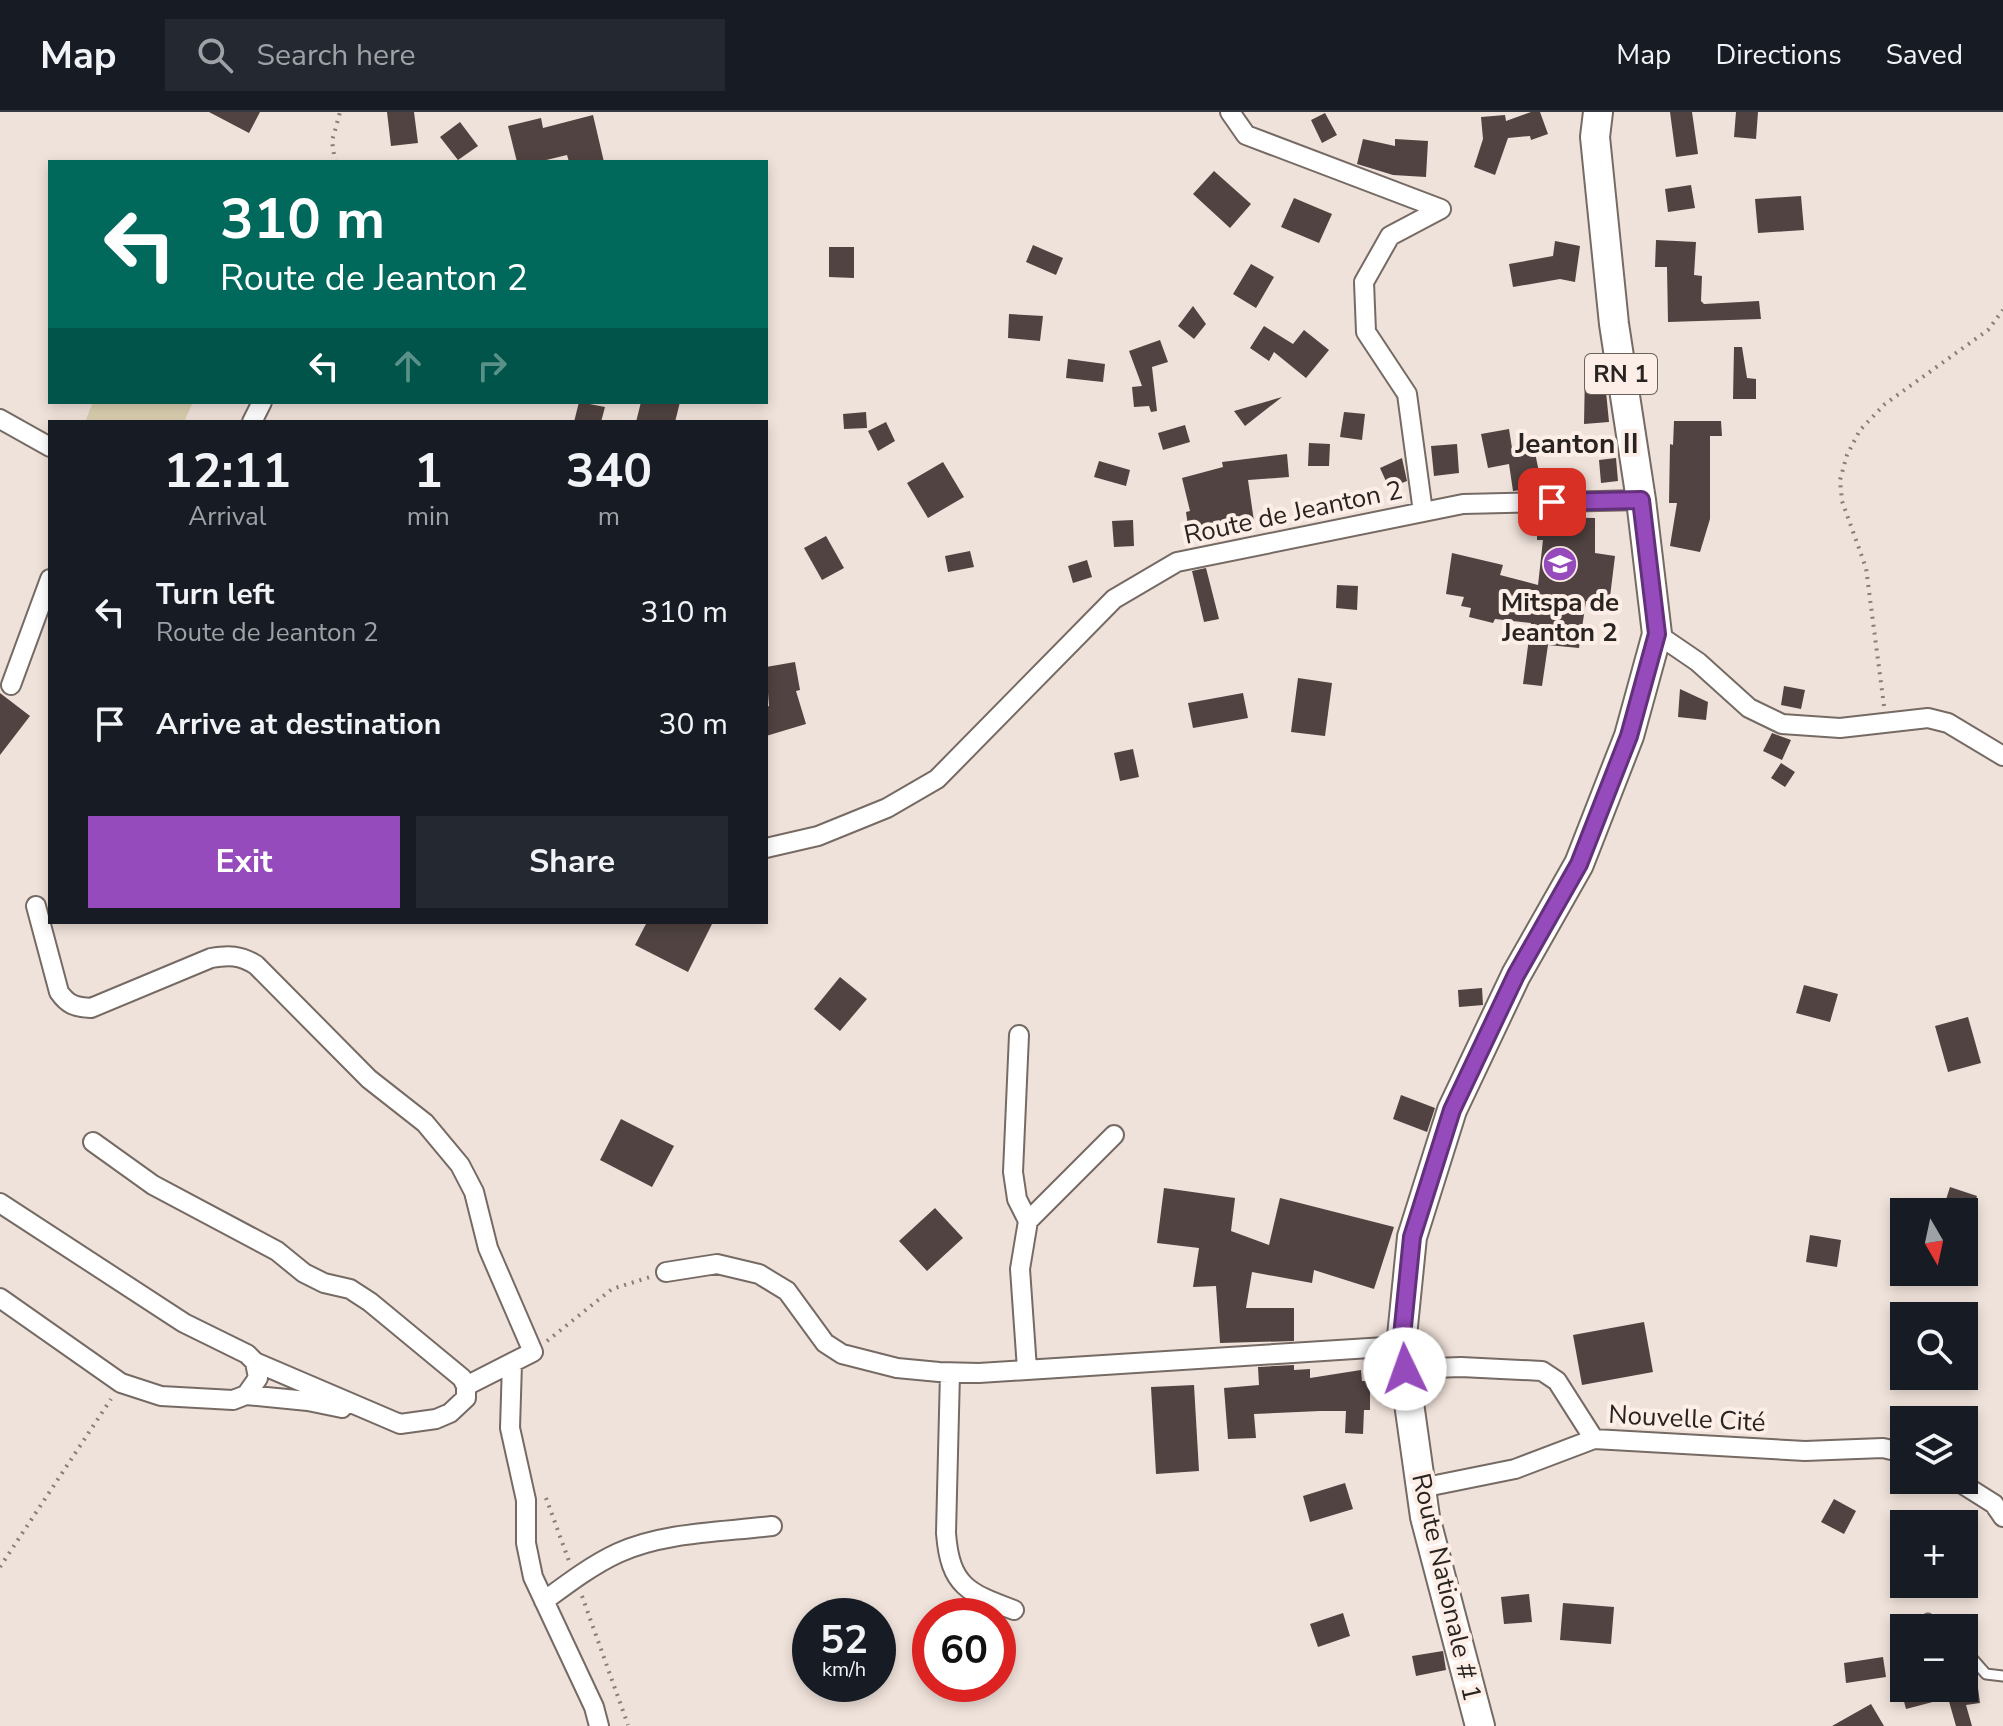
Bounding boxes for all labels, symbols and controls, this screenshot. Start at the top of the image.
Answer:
search box [165,19,725,91]
text: Map [40,30,117,81]
icon: search [193,33,237,77]
text: Search here [257,35,416,76]
text: Map [1616,36,1671,74]
text: Directions [1715,36,1842,74]
text: Saved [1886,36,1963,74]
text: 310 m [220,181,385,258]
icon: left [88,192,192,296]
text: Route de Jeanton 2 [220,254,528,303]
icon: left [302,344,346,388]
icon: ahead [386,344,430,388]
icon: right [470,344,514,388]
road number: RN 1 [1585,354,1657,394]
district label: Jeanton II [1514,425,1639,463]
text: 12:11 [164,438,291,504]
text: 1 [414,438,443,504]
text: 340 [566,438,652,504]
pin [1518,468,1586,536]
street label: Route de Jeanton 2 [1181,472,1406,553]
icon: arrive [1530,480,1574,524]
text: Arrival [188,499,267,534]
text: min [407,499,450,534]
text: m [598,499,620,534]
school or university icon: Mitspa de Jeanton 2 [1541,545,1579,583]
text: Turn left [156,574,274,615]
place label: Mitspa de Jeanton 2 [1501,585,1619,650]
icon: left [88,590,132,634]
text: 310 m [641,592,728,633]
text: Route de Jeanton 2 [156,615,379,650]
icon: arrive [88,702,132,746]
text: Arrive at destination [156,704,441,745]
text: 30 m [659,704,728,745]
button: Exit [88,816,400,908]
button: Share [416,816,728,908]
north arrow [1890,1198,1978,1286]
map controls [1890,1198,1978,1702]
button: search [1890,1302,1978,1390]
position arrow [1363,1327,1447,1411]
street label: Nouvelle Cité [1607,1397,1766,1440]
button: layers [1890,1406,1978,1494]
street label: Route Nationale # 1 [1403,1470,1490,1704]
button: + [1890,1510,1978,1598]
speed limit sign: 60 [912,1598,1016,1702]
text: 52 [820,1613,868,1667]
button: − [1890,1614,1978,1702]
text: km/h [822,1656,866,1683]

